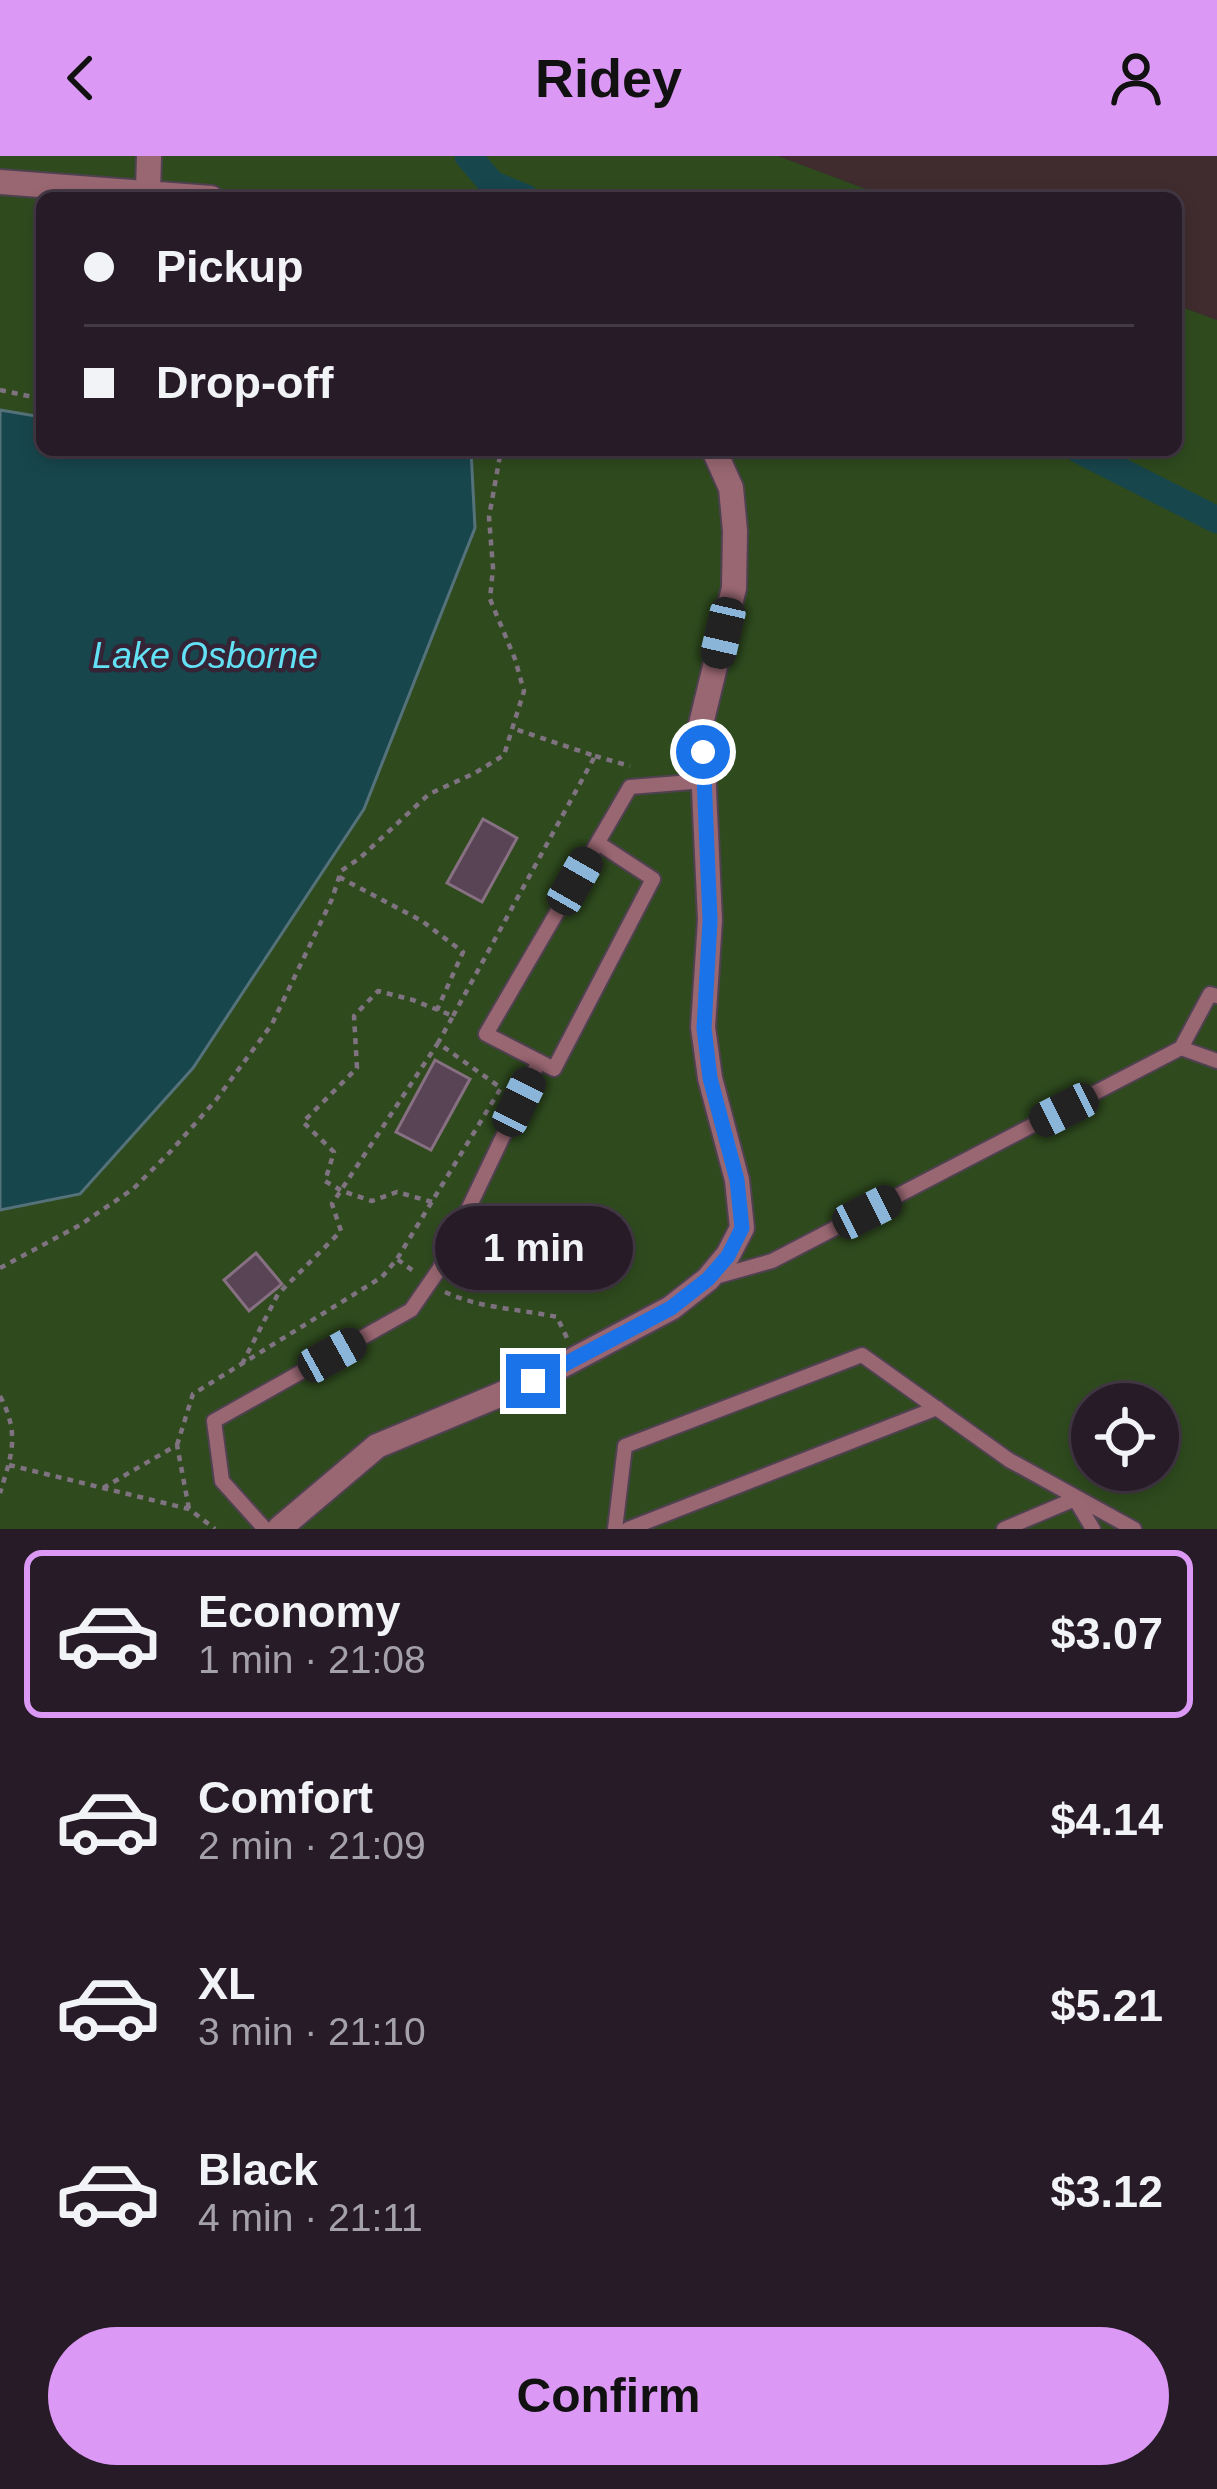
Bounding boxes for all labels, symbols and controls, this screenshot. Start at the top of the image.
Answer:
icon: back [48,45,114,111]
icon: person [1103,45,1169,111]
text: Ridey [535,48,682,108]
text: Pickup [156,241,304,292]
text: Drop-off [156,357,333,408]
car [697,594,749,672]
water label: Lake Osborne [92,635,318,676]
route start [676,725,730,779]
car [541,841,609,921]
car [487,1062,551,1142]
car [1024,1078,1104,1142]
car [827,1180,907,1244]
callout: 1 min [434,1207,632,1291]
text: 1 min [483,1226,585,1269]
car [292,1322,372,1388]
route end [506,1354,560,1408]
map controls [1071,1383,1179,1491]
button: locate [1071,1383,1179,1491]
icon: car [54,1580,162,1688]
text: Economy [198,1586,401,1637]
text: $3.07 [1050,1608,1163,1659]
text: 1 min · 21:08 [198,1638,426,1681]
icon: car [54,1766,162,1874]
text: Comfort [198,1772,373,1823]
text: $4.14 [1050,1794,1163,1845]
text: 2 min · 21:09 [198,1824,426,1867]
icon: car [54,1952,162,2060]
text: XL [198,1958,256,2009]
text: $5.21 [1050,1980,1163,2031]
text: 3 min · 21:10 [198,2010,426,2053]
icon: car [54,2138,162,2246]
text: Black [198,2144,318,2195]
text: $3.12 [1050,2166,1163,2217]
text: 4 min · 21:11 [198,2196,423,2239]
button: Confirm [48,2327,1169,2465]

